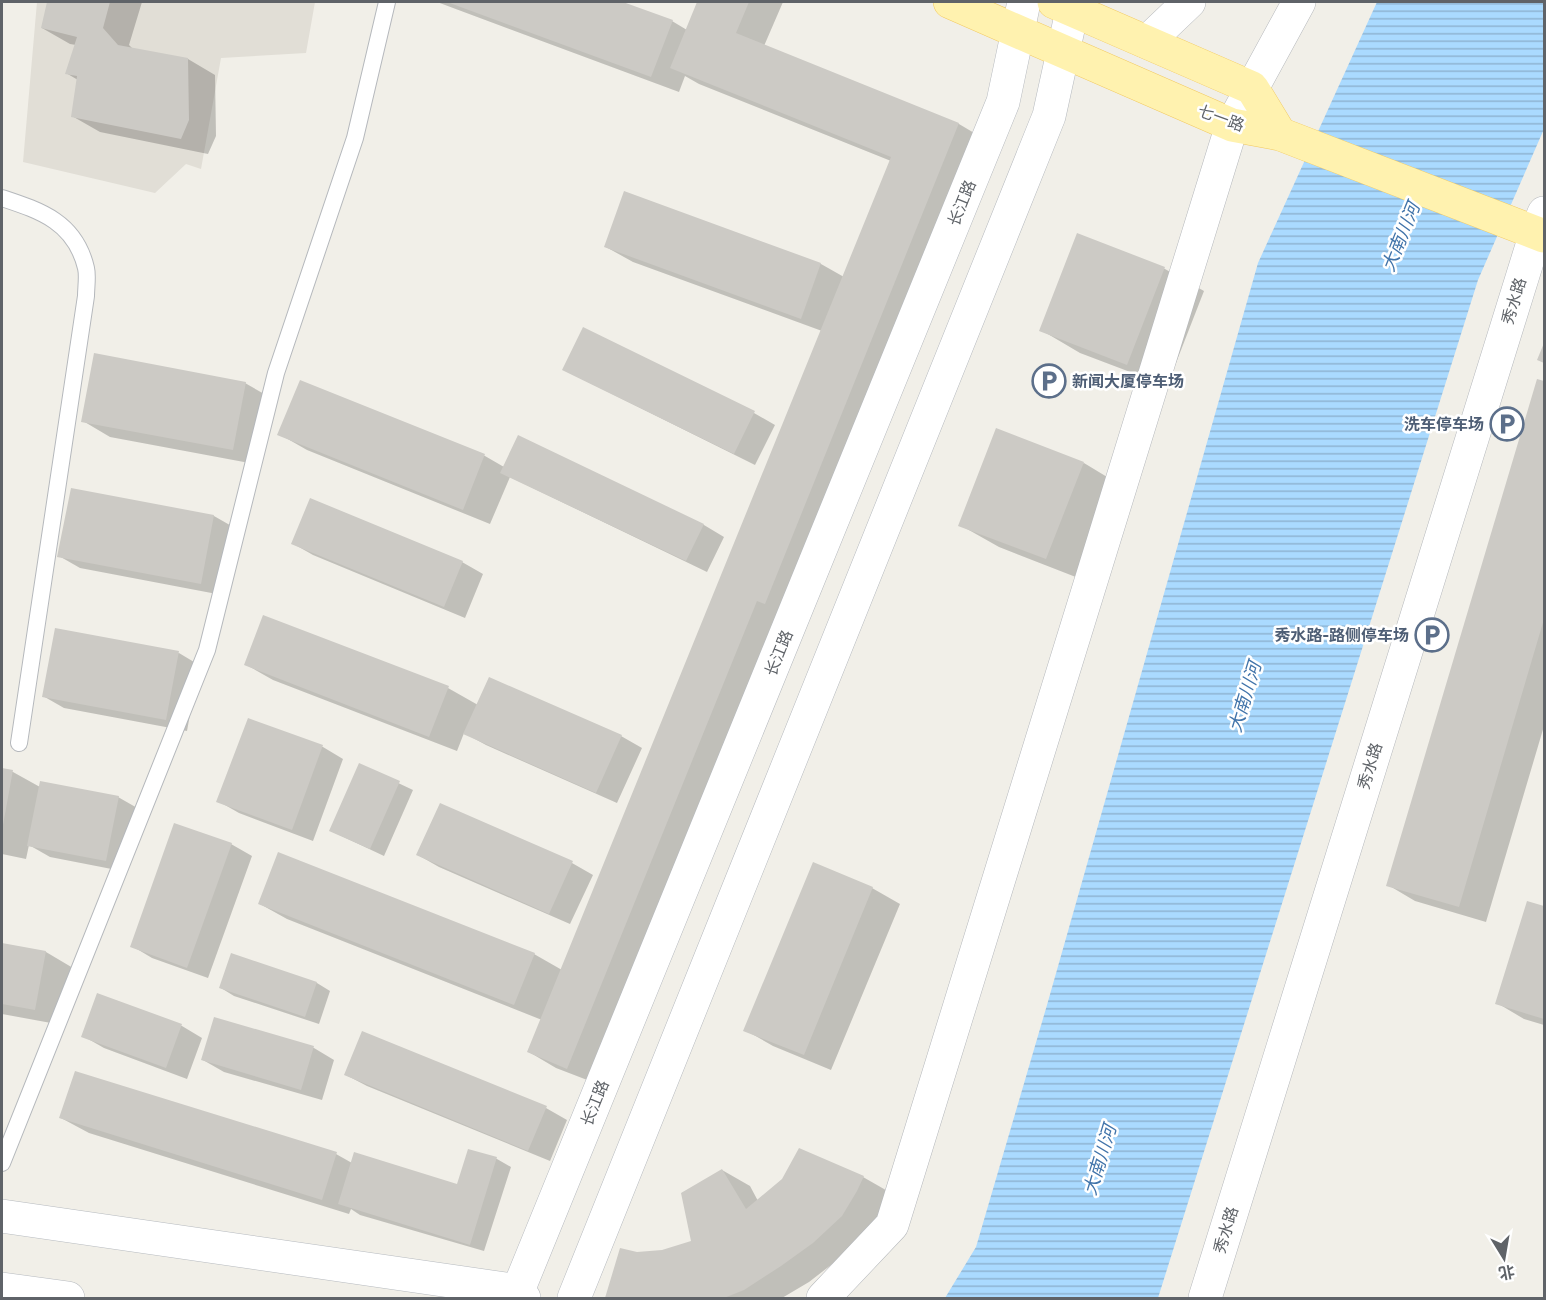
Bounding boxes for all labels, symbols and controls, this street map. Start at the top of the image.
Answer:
street label: 七一路 [1195,101,1247,135]
street label: 长江路 [944,177,980,229]
water label: 大南川河 [1377,197,1426,274]
street label: 秀水路 [1498,275,1530,327]
parking icon: 新闻大厦停车场 [1031,363,1067,399]
place label: 新闻大厦停车场 [1072,372,1184,391]
parking icon: 洗车停车场 [1489,406,1525,442]
place label: 洗车停车场 [1404,415,1484,434]
parking icon: 秀水路-路侧停车场 [1414,617,1450,653]
place label: 秀水路-路侧停车场 [1274,626,1409,645]
street label: 长江路 [761,627,797,679]
water label: 大南川河 [1224,656,1267,735]
street label: 秀水路 [1354,740,1386,792]
street label: 长江路 [577,1077,613,1129]
water label: 大南川河 [1079,1119,1122,1198]
street label: 秀水路 [1210,1204,1242,1256]
north arrow [1474,1228,1534,1288]
text: 北 [1497,1261,1516,1283]

